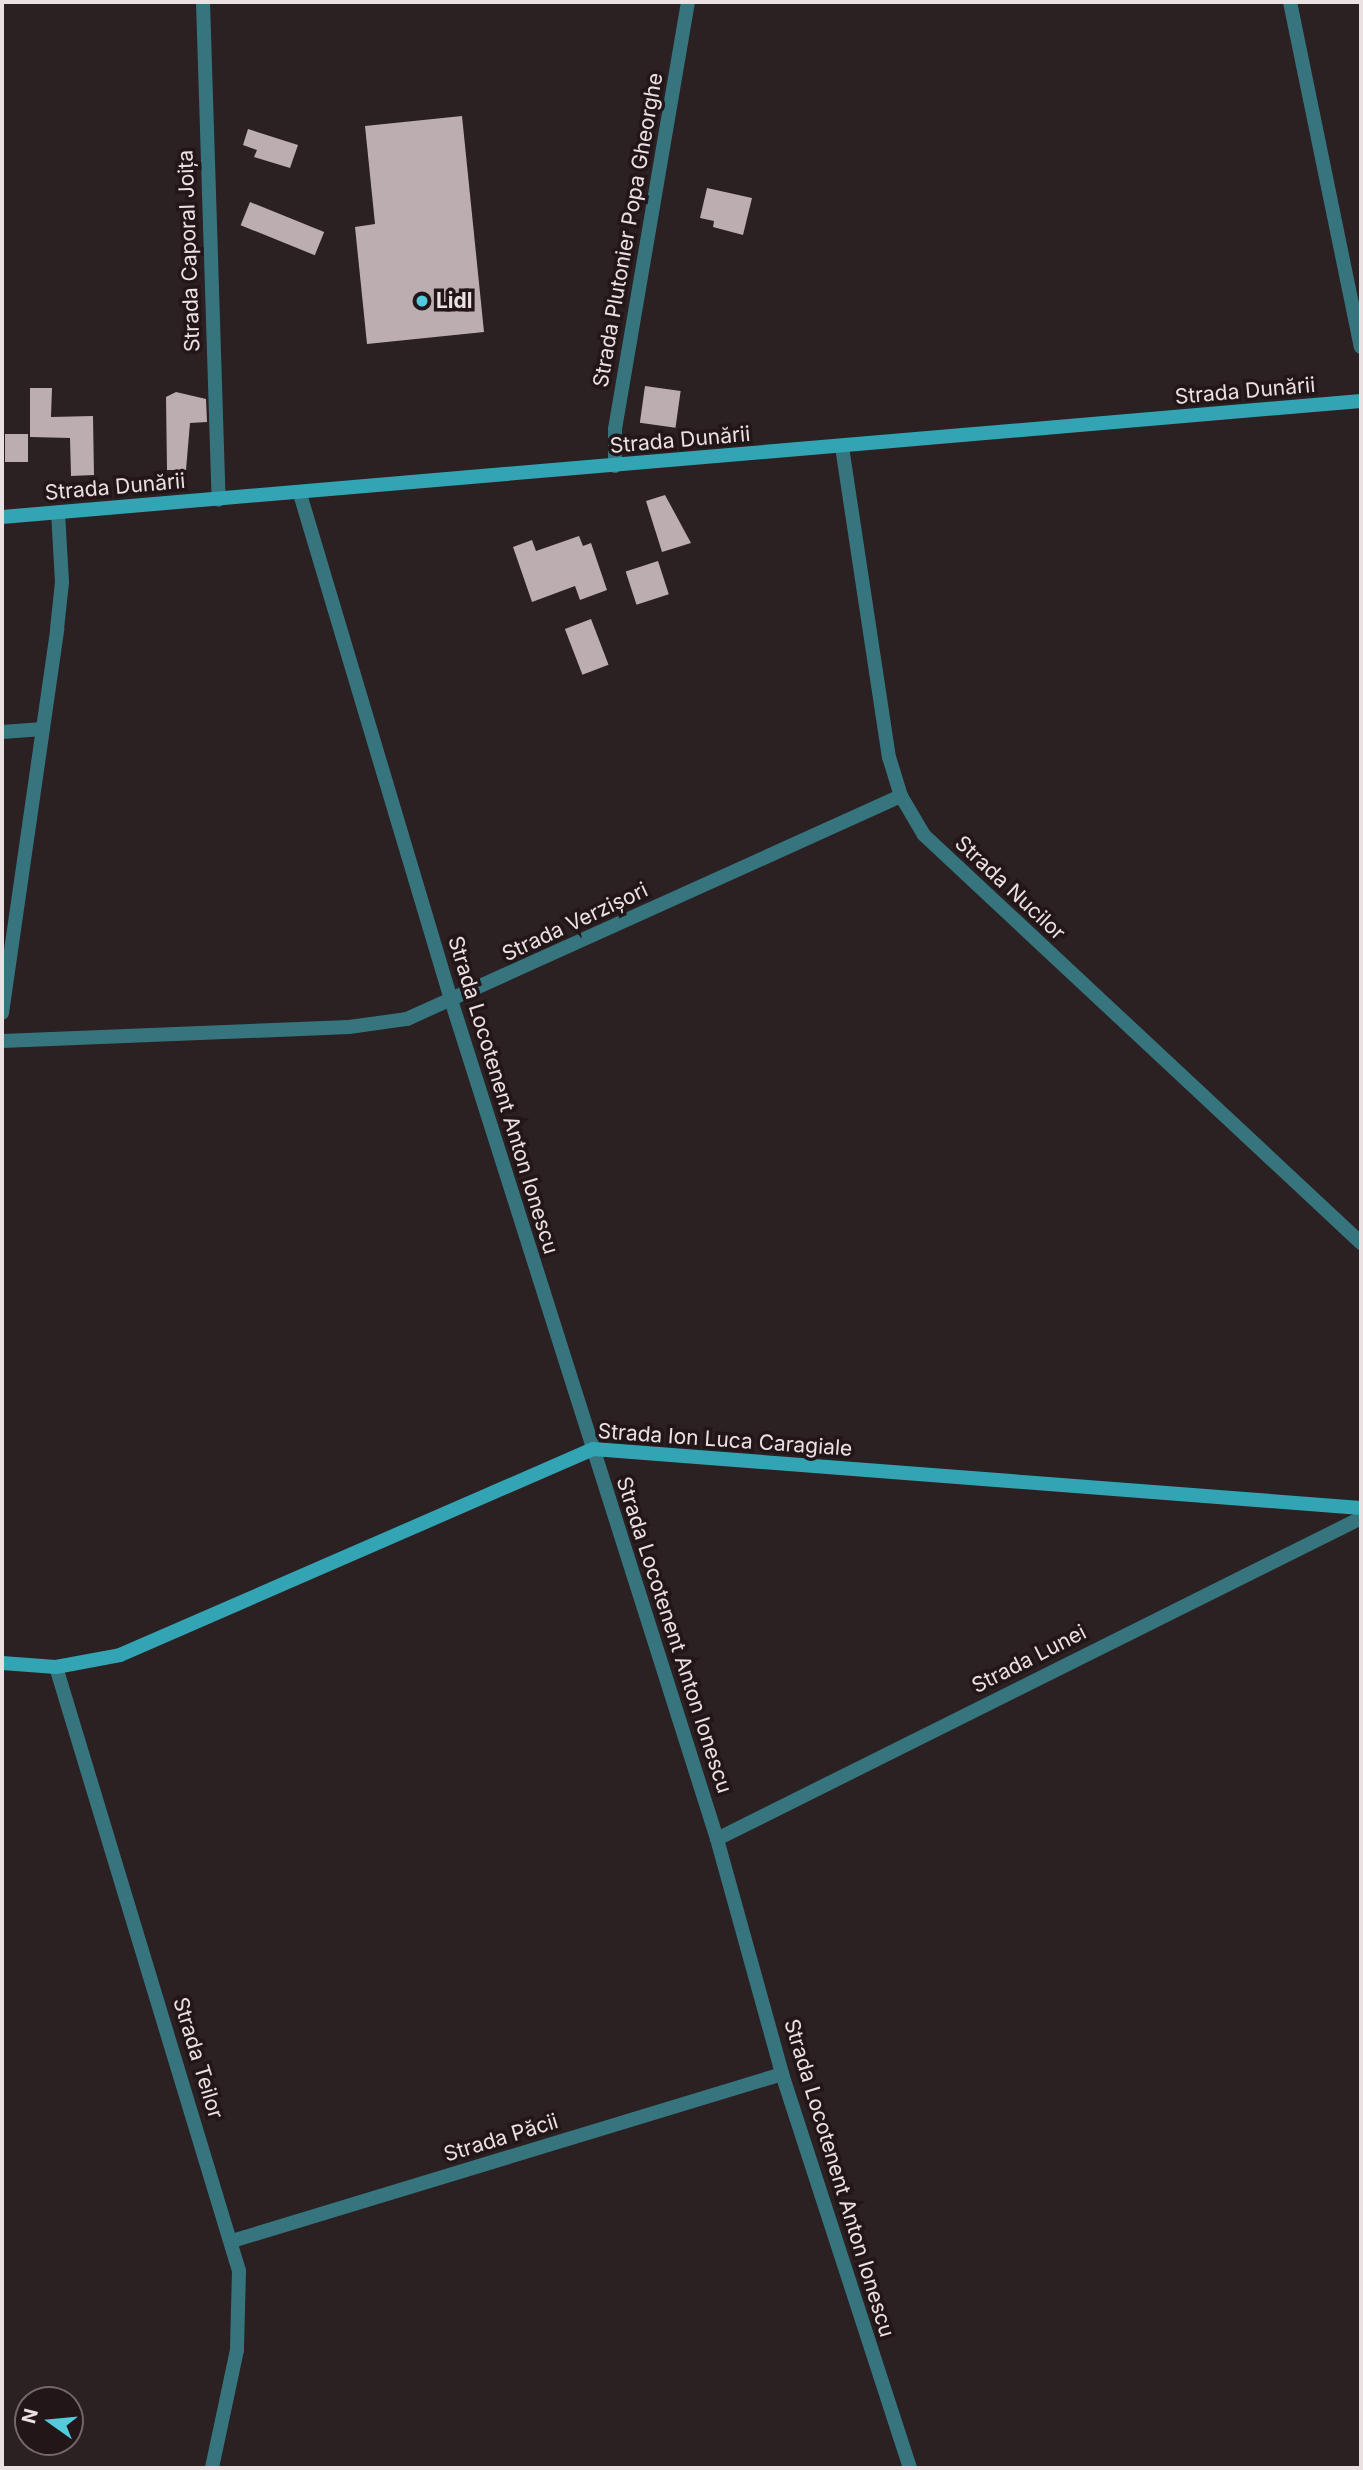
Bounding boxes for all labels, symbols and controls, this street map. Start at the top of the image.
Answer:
street label: Strada Plutonier Popa Gheorghe [588,71,668,389]
street label: Strada Caporal Joița [173,149,205,353]
place label: Lidl [436,288,472,314]
marker: Lidl [414,293,430,309]
street label: Strada Dunării [1174,372,1316,410]
street label: Strada Dunării [609,421,751,459]
street label: Strada Dunării [44,468,186,506]
street label: Strada Nucilor [950,831,1070,945]
street label: Strada Verzișori [498,877,652,967]
street label: Strada Locotenent Anton Ionescu [443,933,563,1257]
street label: Strada Ion Luca Caragiale [597,1419,853,1461]
street label: Strada Locotenent Anton Ionescu [611,1474,737,1796]
street label: Strada Lunei [968,1619,1090,1699]
street label: Strada Teilor [168,1994,228,2122]
street label: Strada Locotenent Anton Ionescu [779,2016,899,2340]
street label: Strada Păcii [441,2109,561,2167]
north arrow [14,2386,84,2456]
text: N [17,2406,43,2426]

